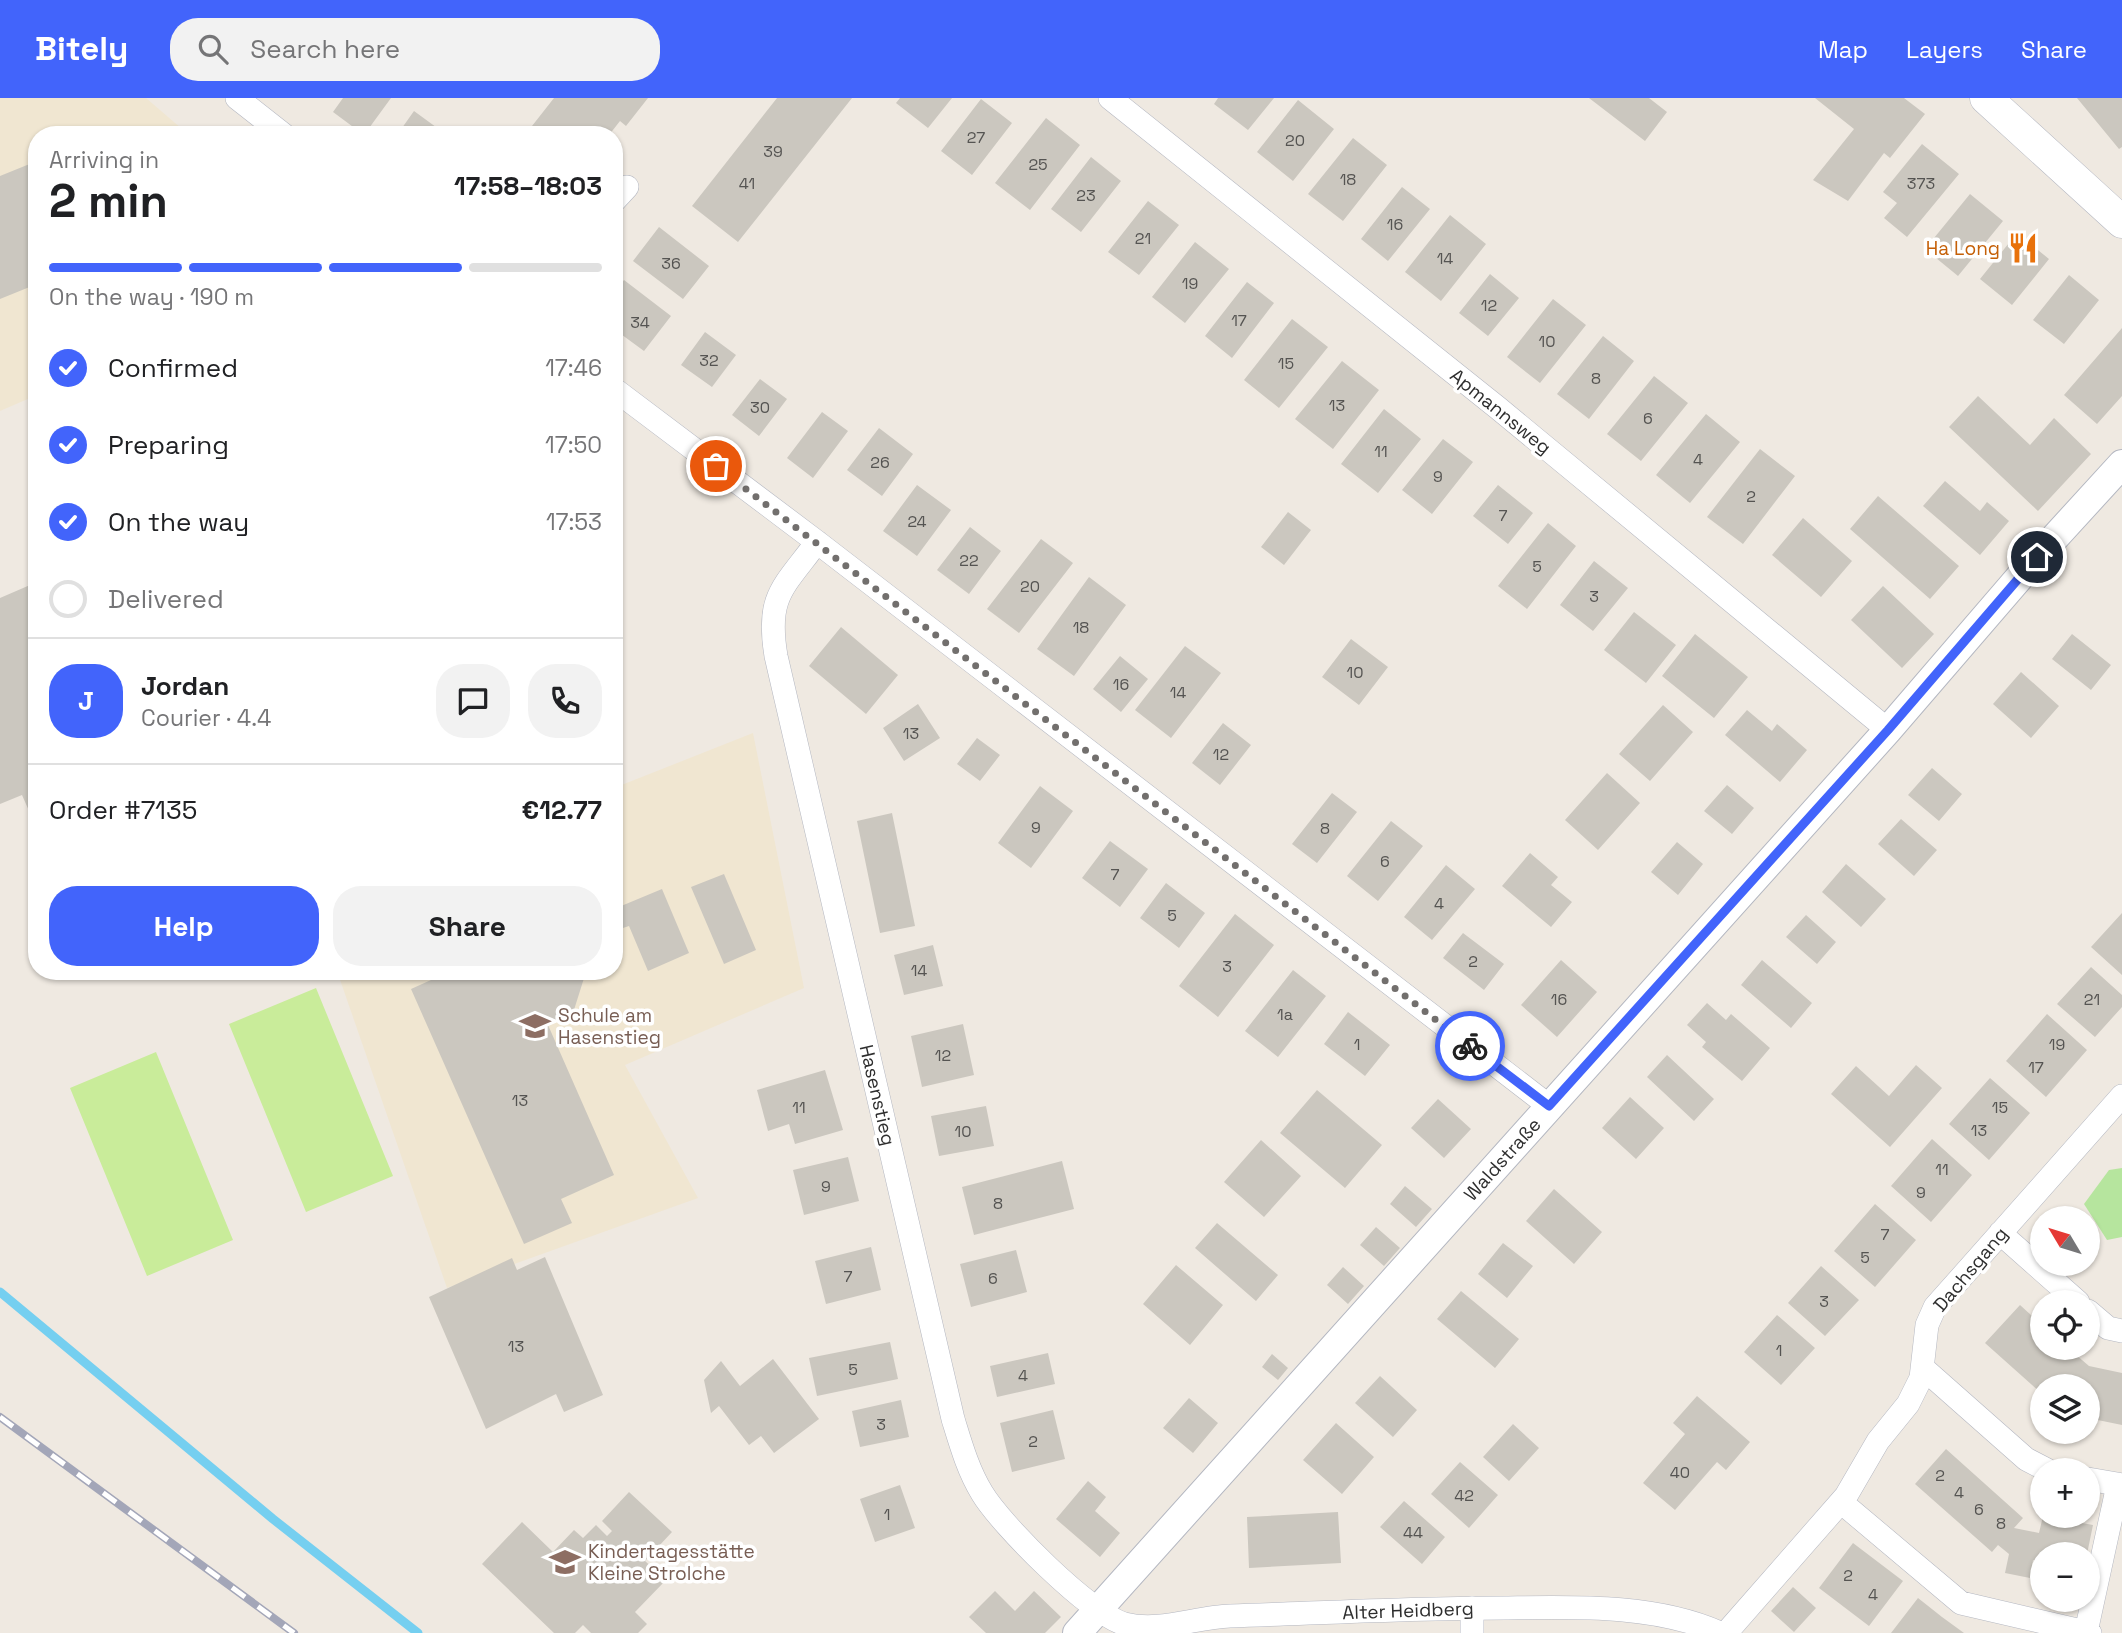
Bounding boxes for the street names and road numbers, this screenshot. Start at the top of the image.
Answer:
street label: Apmannsweg [1445,363,1556,460]
street label: Hasenstieg [854,1042,901,1148]
street label: Waldstraße [1458,1112,1546,1206]
street label: Dachsgang [1928,1222,2013,1317]
street label: Alter Heidberg [1342,1596,1474,1625]

